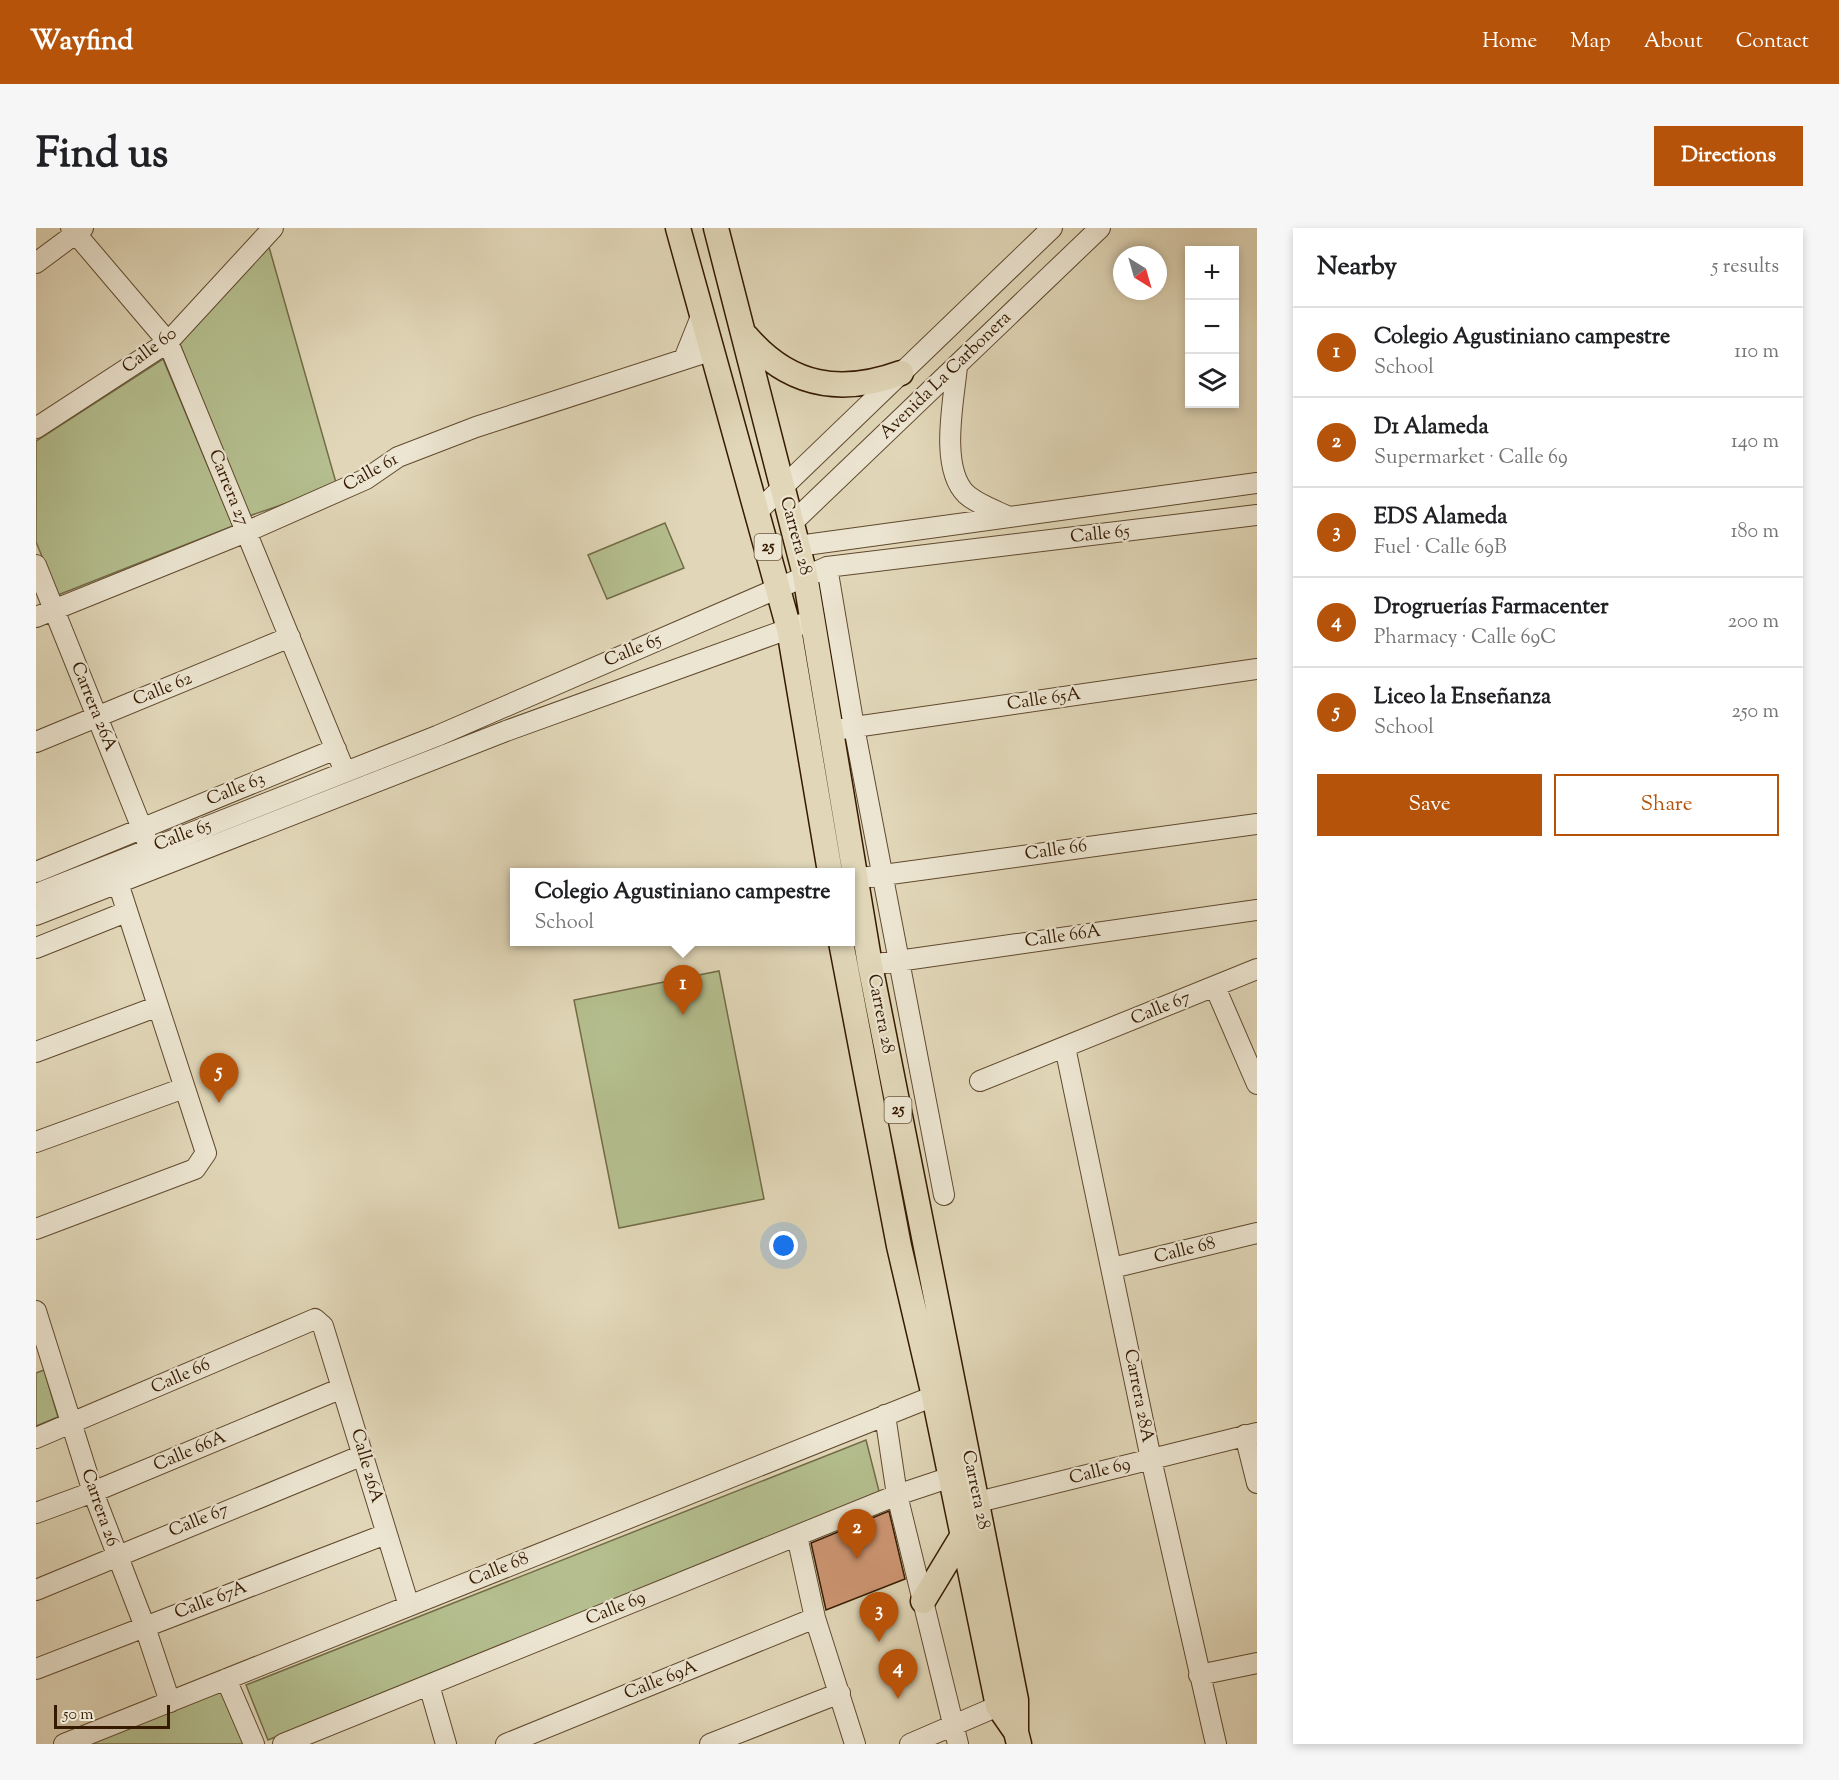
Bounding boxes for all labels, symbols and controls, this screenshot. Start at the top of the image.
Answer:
text: Wayfind [30,22,133,62]
text: Home [1482,27,1537,57]
text: Map [1570,27,1611,57]
text: About [1644,27,1703,57]
text: Contact [1736,27,1809,57]
text: Find us [36,126,168,186]
button: Directions [1654,126,1803,186]
north arrow [1113,246,1167,300]
map controls [1185,246,1239,408]
button: + [1185,246,1239,300]
text: Nearby [1317,249,1397,286]
text: 5 results [1712,253,1779,282]
button: − [1185,300,1239,354]
street label: Avenida La Carbonera [874,306,1018,446]
street label: Calle 60 [117,322,183,380]
text: Colegio Agustiniano campestre [1374,322,1670,354]
text: 1 [1333,338,1340,367]
text: 110 m [1734,338,1779,367]
button: layers [1185,354,1239,408]
text: School [1374,354,1434,383]
text: D1 Alameda [1374,412,1489,444]
text: 2 [1332,428,1341,457]
text: 140 m [1731,428,1779,457]
text: Supermarket · Calle 69 [1374,444,1568,473]
street label: Carrera 27 [201,446,255,530]
street label: Calle 61 [339,447,403,499]
street label: Carrera 28 [772,494,818,578]
text: EDS Alameda [1374,502,1507,534]
text: 3 [1332,518,1341,547]
text: 180 m [1731,518,1779,547]
street label: Calle 65 [1069,519,1131,551]
road number: 25 [754,534,782,560]
text: Fuel · Calle 69B [1374,534,1507,563]
text: Drogruerías Farmacenter [1374,592,1609,624]
text: 4 [1331,608,1342,637]
text: 200 m [1728,608,1779,637]
text: Pharmacy · Calle 69C [1374,624,1556,653]
street label: Calle 65 [600,627,666,675]
street label: Carrera 26A [63,658,123,756]
street label: Calle 62 [129,666,197,714]
street label: Calle 65A [1005,682,1083,718]
text: Liceo la Enseñanza [1374,682,1551,714]
text: 5 [1333,698,1340,727]
text: 250 m [1731,698,1779,727]
text: School [1374,714,1434,743]
street label: Calle 63 [203,767,269,813]
button: Save [1317,774,1542,836]
button: Share [1554,774,1779,836]
street label: Calle 65 [150,813,216,859]
street label: Calle 66 [1023,834,1089,868]
popup [510,868,855,946]
text: Colegio Agustiniano campestre [534,877,831,909]
text: School [534,909,594,938]
street label: Calle 66A [1023,919,1103,955]
pin: 1 [664,966,702,1015]
street label: Carrera 28 [860,972,900,1056]
street label: Calle 67 [1127,985,1195,1033]
pin: 5 [200,1054,238,1103]
road number: 25 [884,1097,912,1123]
your location [769,1231,798,1260]
street label: Calle 68 [1151,1231,1219,1271]
street label: Carrera 28A [1116,1347,1160,1445]
street label: Calle 66 [147,1352,215,1402]
street label: Calle 66A [150,1425,231,1479]
street label: Calle 26A [343,1426,389,1507]
street label: Carrera 28 [954,1448,996,1532]
street label: Calle 69 [1067,1452,1134,1492]
street label: Carrera 26 [74,1466,124,1550]
street label: Calle 67 [165,1497,233,1545]
pin: 2 [838,1510,876,1559]
street label: Calle 68 [465,1546,533,1594]
street label: Calle 67A [171,1575,251,1627]
street label: Calle 69 [582,1585,650,1633]
pin: 3 [860,1592,898,1642]
pin: 4 [878,1650,918,1699]
street label: Calle 69A [620,1654,702,1707]
scale bar [54,1702,170,1730]
text: 50 m [63,1704,94,1727]

